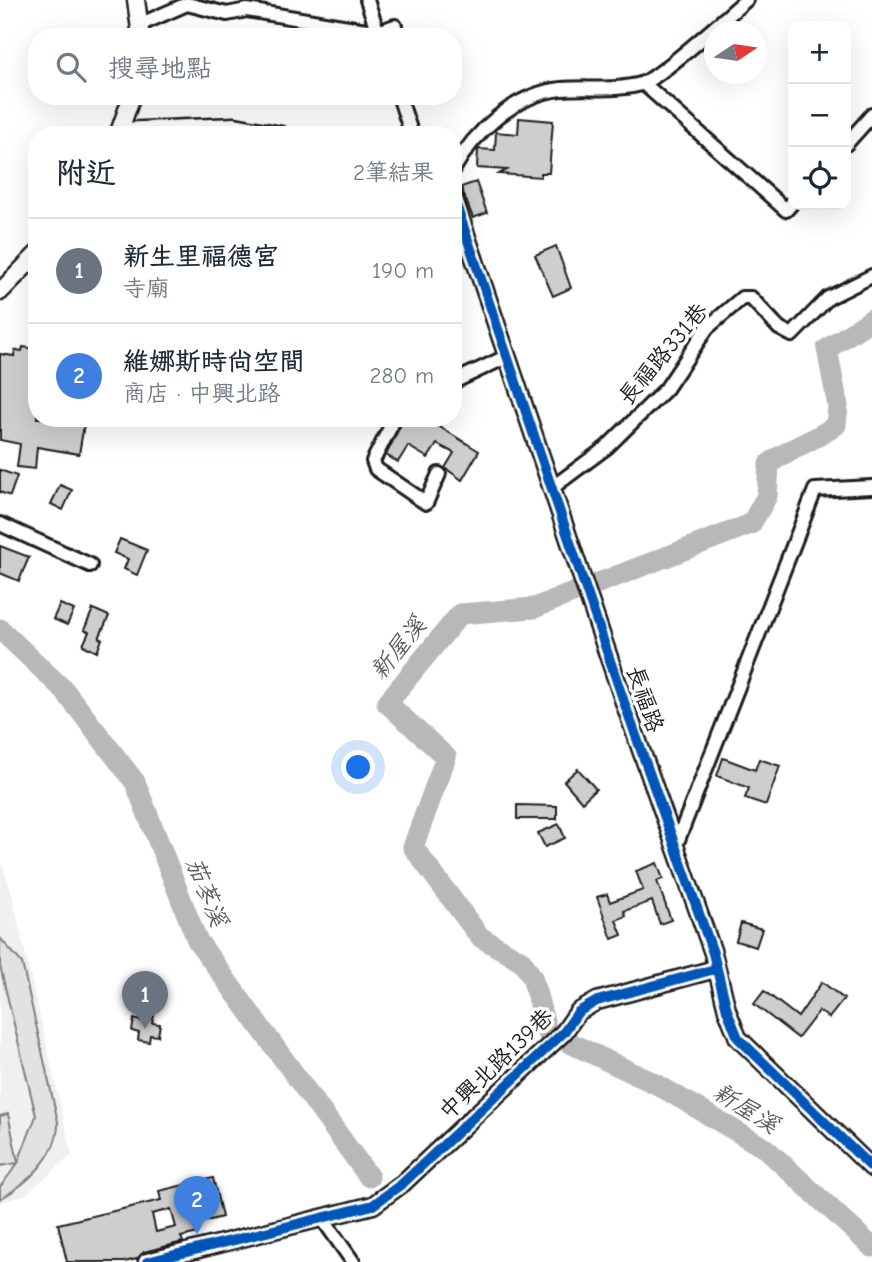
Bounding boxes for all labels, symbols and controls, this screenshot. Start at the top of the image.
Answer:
north arrow [704,21,767,84]
map controls [788,21,851,210]
button: + [788,21,851,84]
search box [28,28,462,105]
icon: search [52,48,90,86]
text: 搜尋地點 [108,54,212,84]
button: − [788,84,851,147]
button: locate [788,147,851,210]
text: 附近 [56,156,116,191]
text: 2筆結果 [353,159,434,186]
text: 新生里福德宮 [123,242,279,272]
text: 1 [74,257,84,284]
text: 190 m [372,257,434,284]
text: 寺廟 [123,275,169,302]
street label: 長福路331巷 [613,297,714,410]
text: 維娜斯時尚空間 [123,347,305,377]
text: 2 [73,362,85,389]
text: 280 m [369,362,434,389]
text: 商店 · 中興北路 [123,380,280,407]
water label: 新屋溪 [364,610,433,685]
street label: 長福路 [621,662,669,736]
your location [341,750,375,784]
water label: 茄苳溪 [181,853,234,932]
pin: 1 [122,971,168,1029]
street label: 中興北路139巷 [433,1002,559,1125]
water label: 新屋溪 [708,1077,786,1140]
pin: 2 [174,1176,220,1234]

